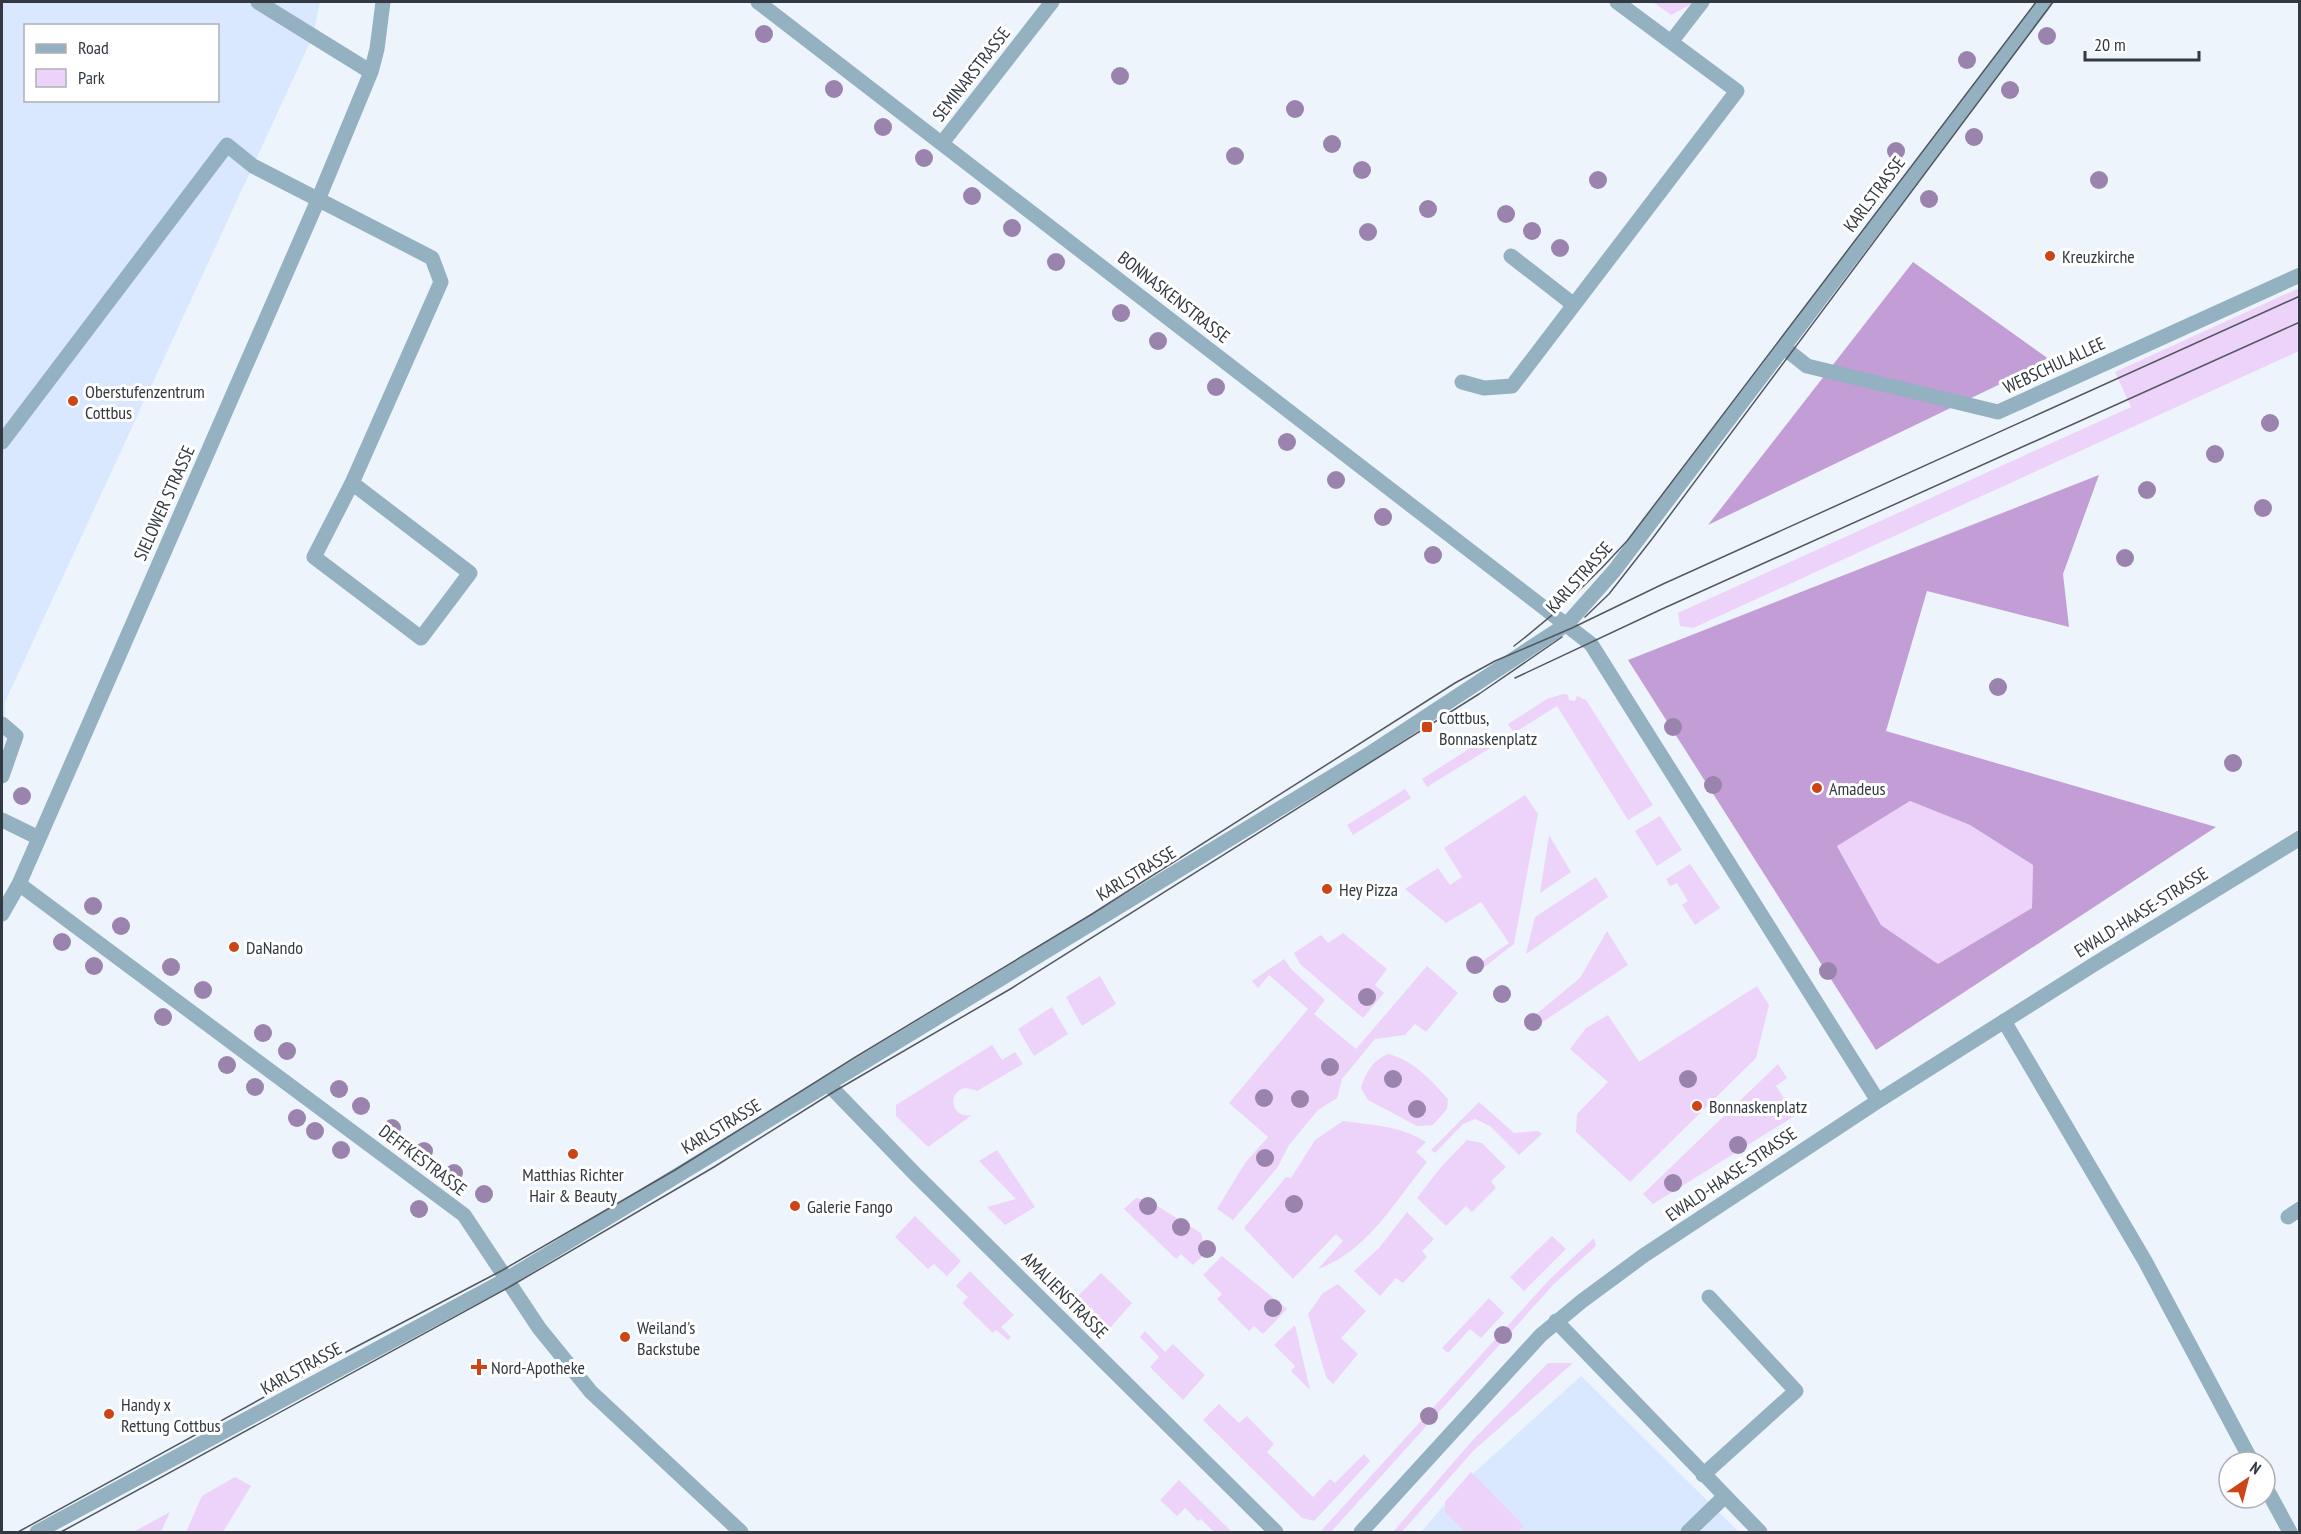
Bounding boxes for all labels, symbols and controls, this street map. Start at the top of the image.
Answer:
street label: SEMINARSTRASSE [927,22,1015,126]
legend [24,24,219,102]
scale bar [2085,24,2199,62]
text: 20 m [2094,33,2126,56]
text: Road [78,36,109,59]
text: Park [78,66,105,89]
street label: KARLSTRASSE [1838,152,1910,236]
place label: Kreuzkirche [2062,245,2135,268]
street label: BONNASKENSTRASSE [1113,246,1235,348]
marker: Kreuzkirche [2043,249,2057,263]
street label: WEBSCHULALLEE [1999,331,2109,399]
place label: Oberstufenzentrum Cottbus [85,380,205,424]
marker: Oberstufenzentrum Cottbus [66,394,80,408]
street label: SIELOWER STRASSE [128,442,200,564]
street label: KARLSTRASSE [1541,536,1617,618]
place label: Cottbus, Bonnaskenplatz [1439,706,1537,750]
marker: Cottbus, Bonnaskenplatz [1420,720,1434,734]
place label: Amadeus [1829,777,1886,800]
marker: Amadeus [1810,781,1824,795]
street label: KARLSTRASSE [1092,840,1180,906]
street label: EWALD-HAASE-STRASSE [2070,862,2212,962]
place label: Hey Pizza [1339,878,1398,901]
marker: Hey Pizza [1320,882,1334,896]
place label: DaNando [246,936,303,959]
marker: DaNando [227,940,241,954]
street label: KARLSTRASSE [677,1093,765,1159]
place label: Bonnaskenplatz [1709,1095,1807,1118]
marker: Bonnaskenplatz [1690,1099,1704,1113]
street label: DEFFKESTRASSE [374,1119,472,1201]
street label: EWALD-HAASE-STRASSE [1661,1122,1801,1226]
marker: Matthias Richter Hair & Beauty [566,1147,580,1161]
place label: Matthias Richter Hair & Beauty [522,1163,624,1207]
place label: Galerie Fango [807,1195,893,1218]
marker: Galerie Fango [788,1199,802,1213]
street label: AMALIENSTRASSE [1017,1247,1113,1343]
place label: Weiland's Backstube [637,1316,700,1360]
marker: Weiland's Backstube [618,1330,632,1344]
street label: KARLSTRASSE [257,1336,345,1400]
place label: Nord-Apotheke [491,1356,585,1379]
marker: Nord-Apotheke [472,1360,486,1374]
place label: Handy x Rettung Cottbus [121,1393,221,1437]
marker: Handy x Rettung Cottbus [102,1407,116,1421]
north arrow [2217,1450,2277,1510]
text: N [2246,1457,2265,1478]

